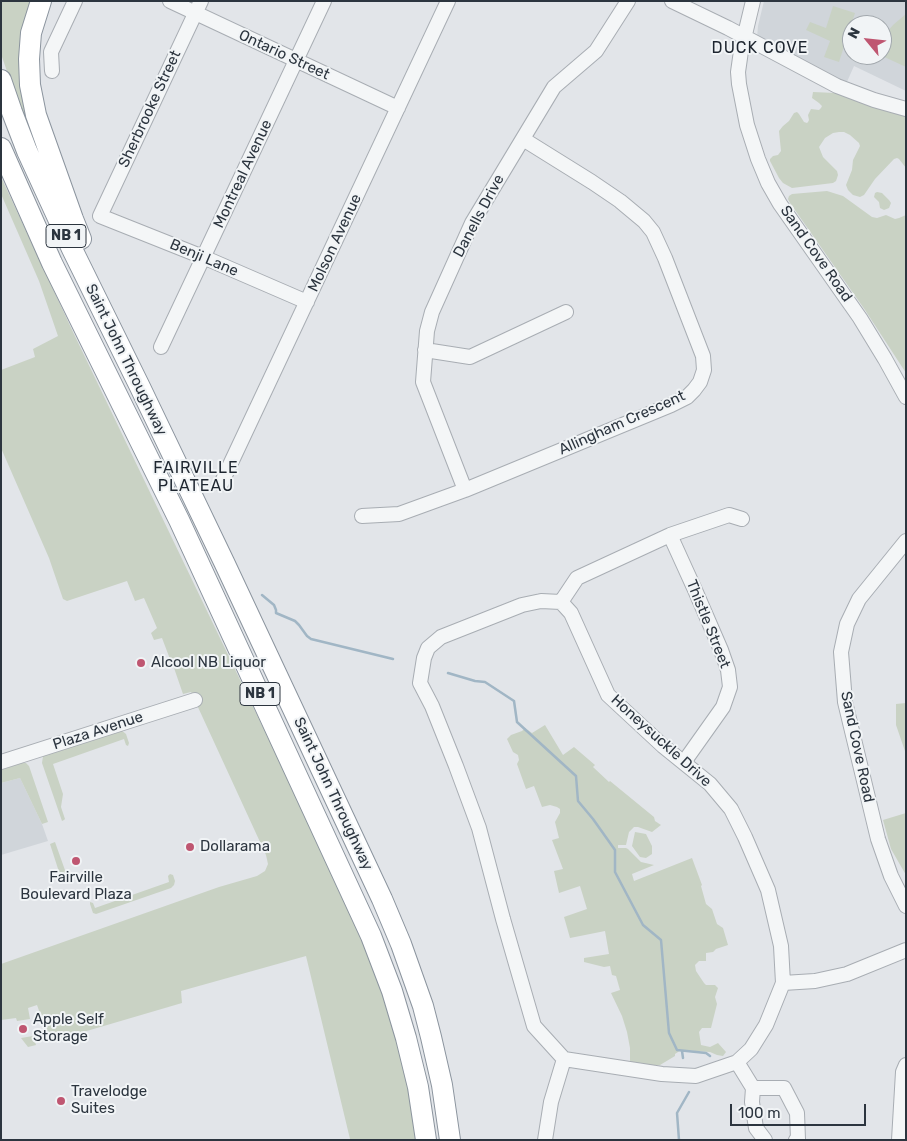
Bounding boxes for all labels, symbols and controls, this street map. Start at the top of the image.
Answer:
north arrow [842,15,892,65]
text: N [844,25,864,42]
street label: Ontario Street [236,26,332,84]
district label: DUCK COVE [710,38,810,58]
street label: Sherbrooke Street [115,48,185,170]
street label: Montreal Avenue [210,117,276,231]
street label: Danells Drive [450,172,508,260]
street label: Molson Avenue [305,191,365,295]
street label: Sand Cove Road [776,202,856,306]
road number: NB 1 [46,225,86,248]
street label: Benji Lane [167,235,241,281]
street label: Saint John Throughway [81,281,171,439]
street label: Allingham Crescent [556,387,688,459]
district label: FAIRVILLE PLATEAU [152,458,240,496]
street label: Thistle Street [682,577,734,671]
place label: Alcool NB Liquor [151,654,266,672]
marker: Alcool NB Liquor [135,657,147,669]
road number: NB 1 [240,682,280,706]
street label: Sand Cove Road [836,690,878,804]
street label: Honeysuckle Drive [607,691,715,791]
street label: Plaza Avenue [51,708,145,754]
street label: Saint John Throughway [290,715,376,873]
place label: Dollarama [200,838,270,856]
marker: Dollarama [184,841,196,853]
marker: Fairville Boulevard Plaza [70,855,82,867]
place label: Fairville Boulevard Plaza [20,869,132,904]
place label: Apple Self Storage [33,1011,104,1046]
marker: Apple Self Storage [17,1023,29,1035]
place label: Travelodge Suites [71,1083,147,1118]
scale bar [732,1094,868,1126]
marker: Travelodge Suites [55,1095,67,1107]
text: 100 m [738,1104,780,1122]

